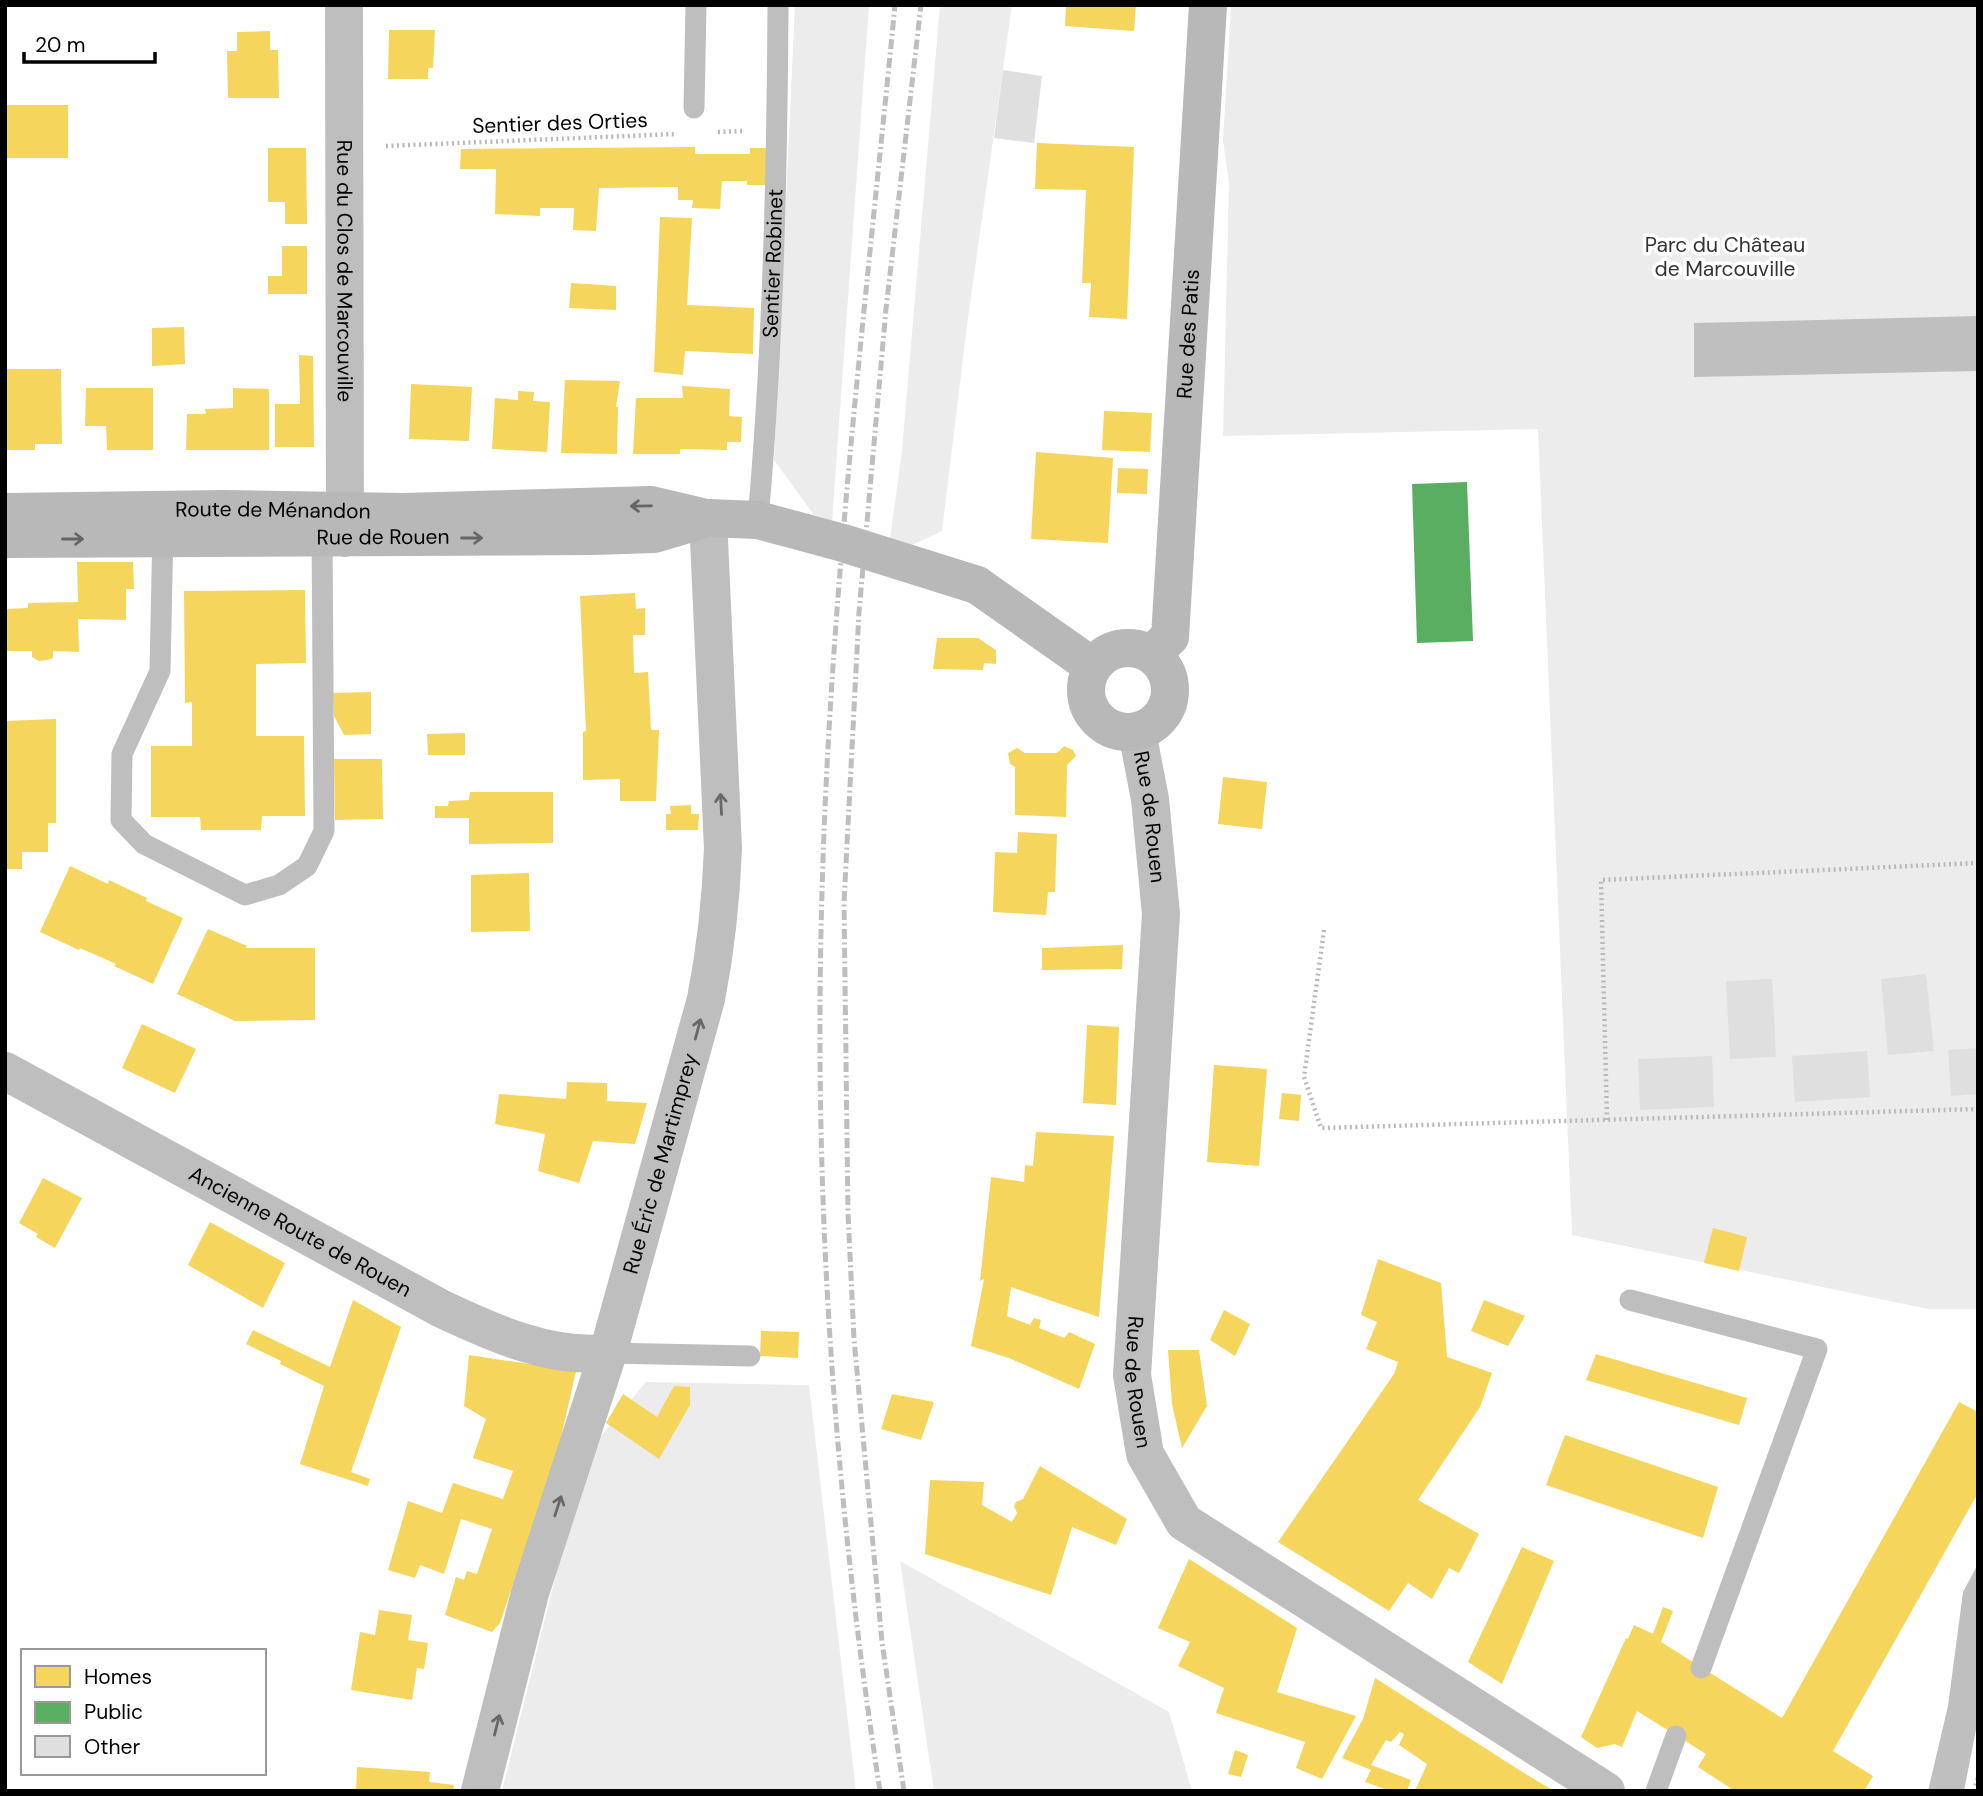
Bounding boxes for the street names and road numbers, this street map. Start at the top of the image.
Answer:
street label: Sentier des Orties [472,106,648,140]
street label: Rue du Clos de Marcouville [330,140,359,402]
street label: Sentier Robinet [756,189,789,339]
street label: Rue des Patis [1170,268,1206,400]
street label: Route de Ménandon [175,495,371,525]
street label: Rue de Rouen [316,523,450,551]
street label: Rue de Rouen [1127,748,1172,884]
street label: Rue Éric de Martimprey [617,1050,704,1277]
street label: Ancienne Route de Rouen [184,1160,416,1304]
street label: Rue de Rouen [1118,1315,1158,1450]

